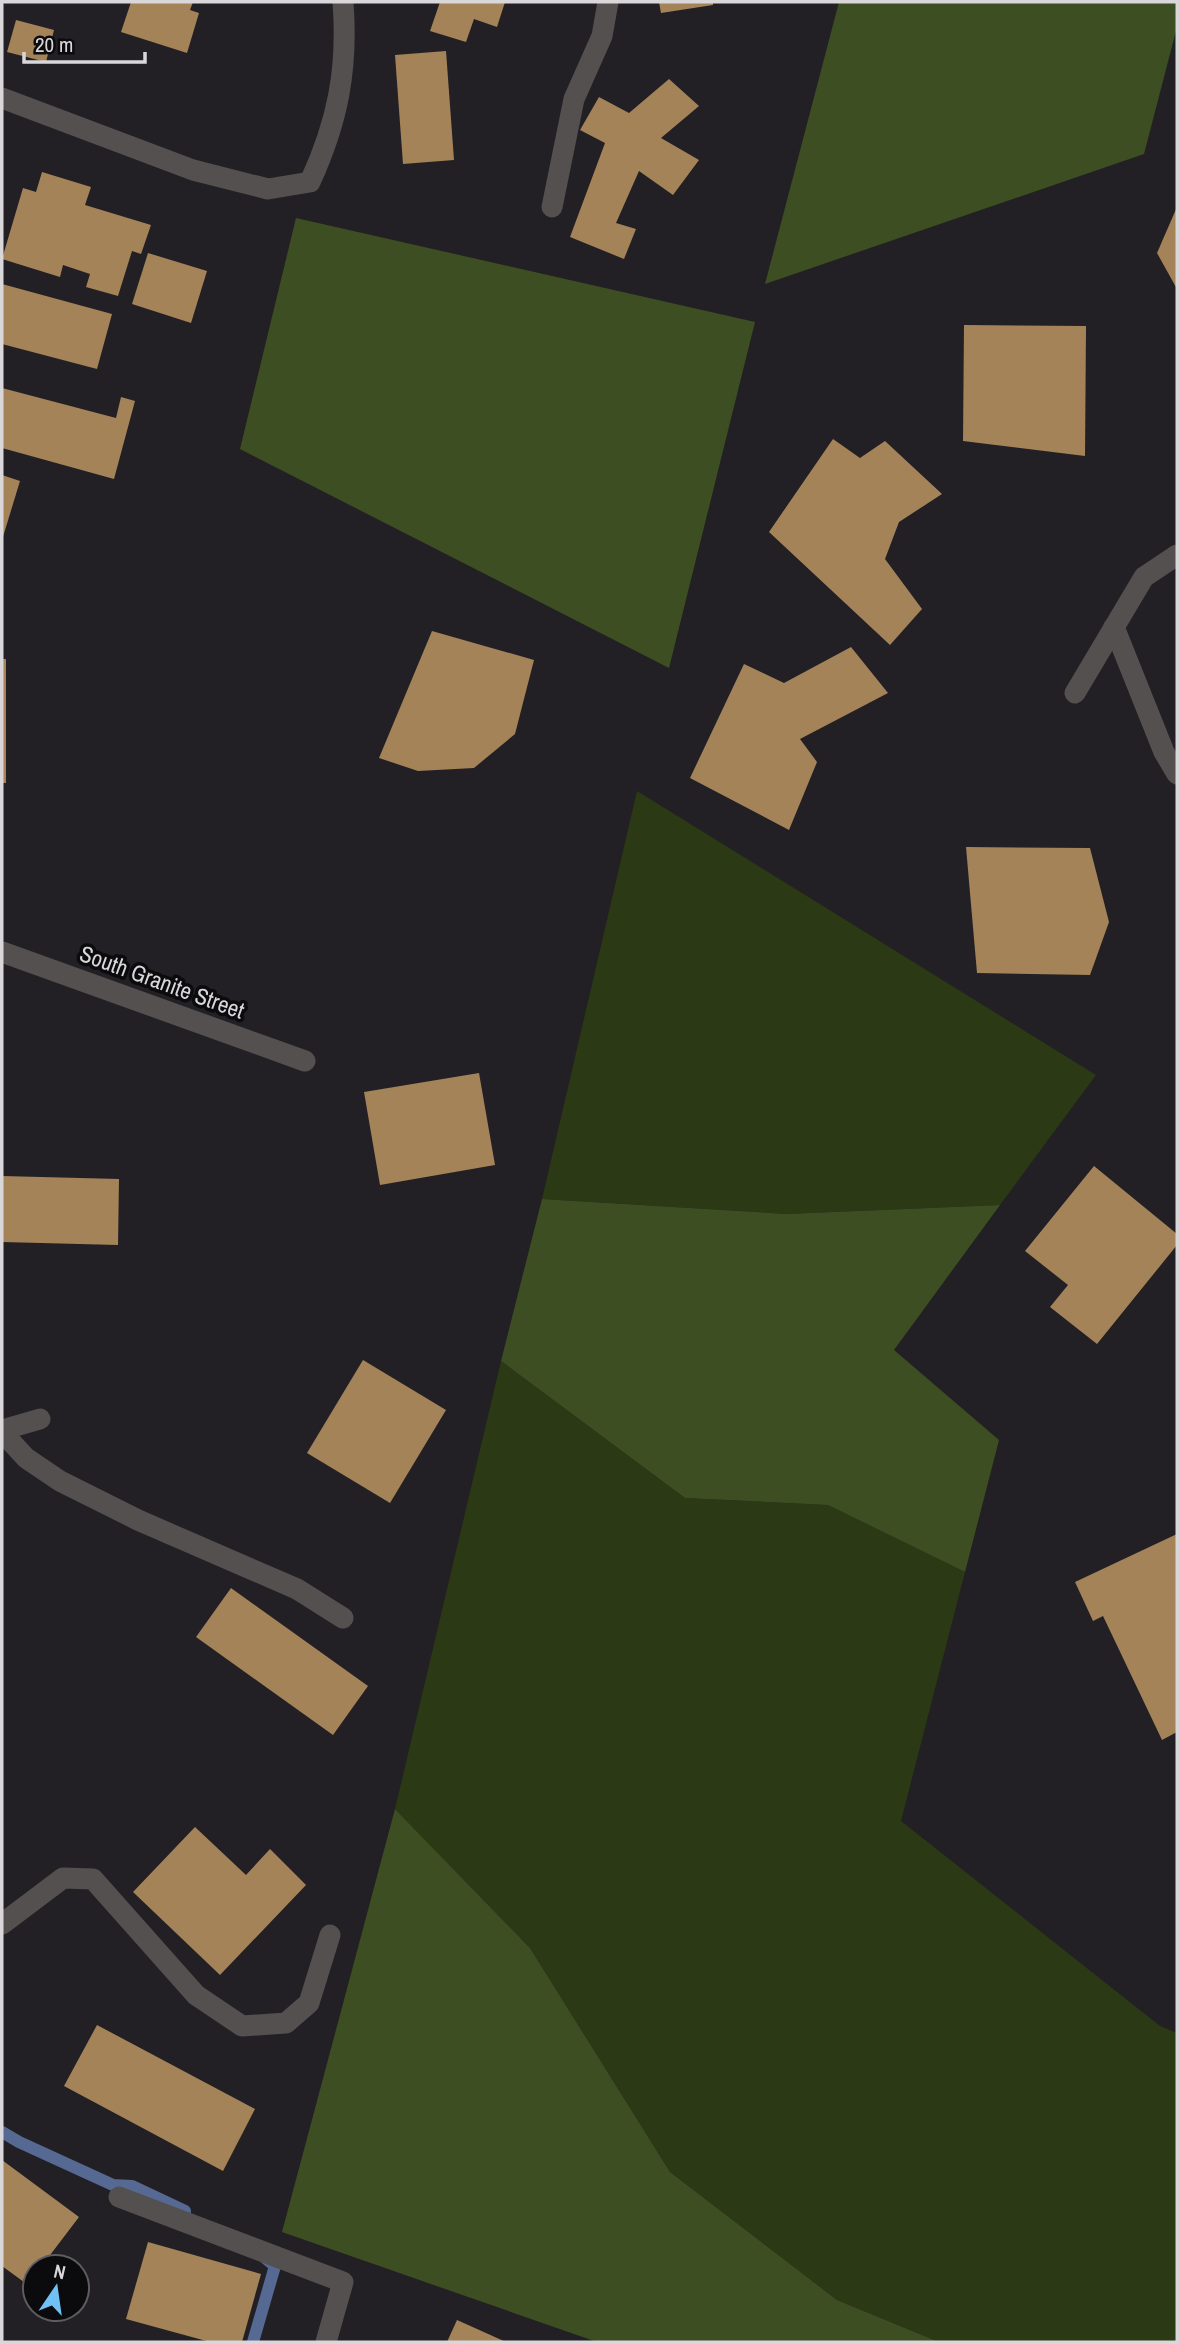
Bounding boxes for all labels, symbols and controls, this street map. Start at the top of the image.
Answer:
scale bar [24,21,145,65]
text: 20 m [35,30,73,59]
street label: South Granite Street [76,937,249,1026]
north arrow [21,2253,91,2323]
text: N [51,2258,68,2285]

